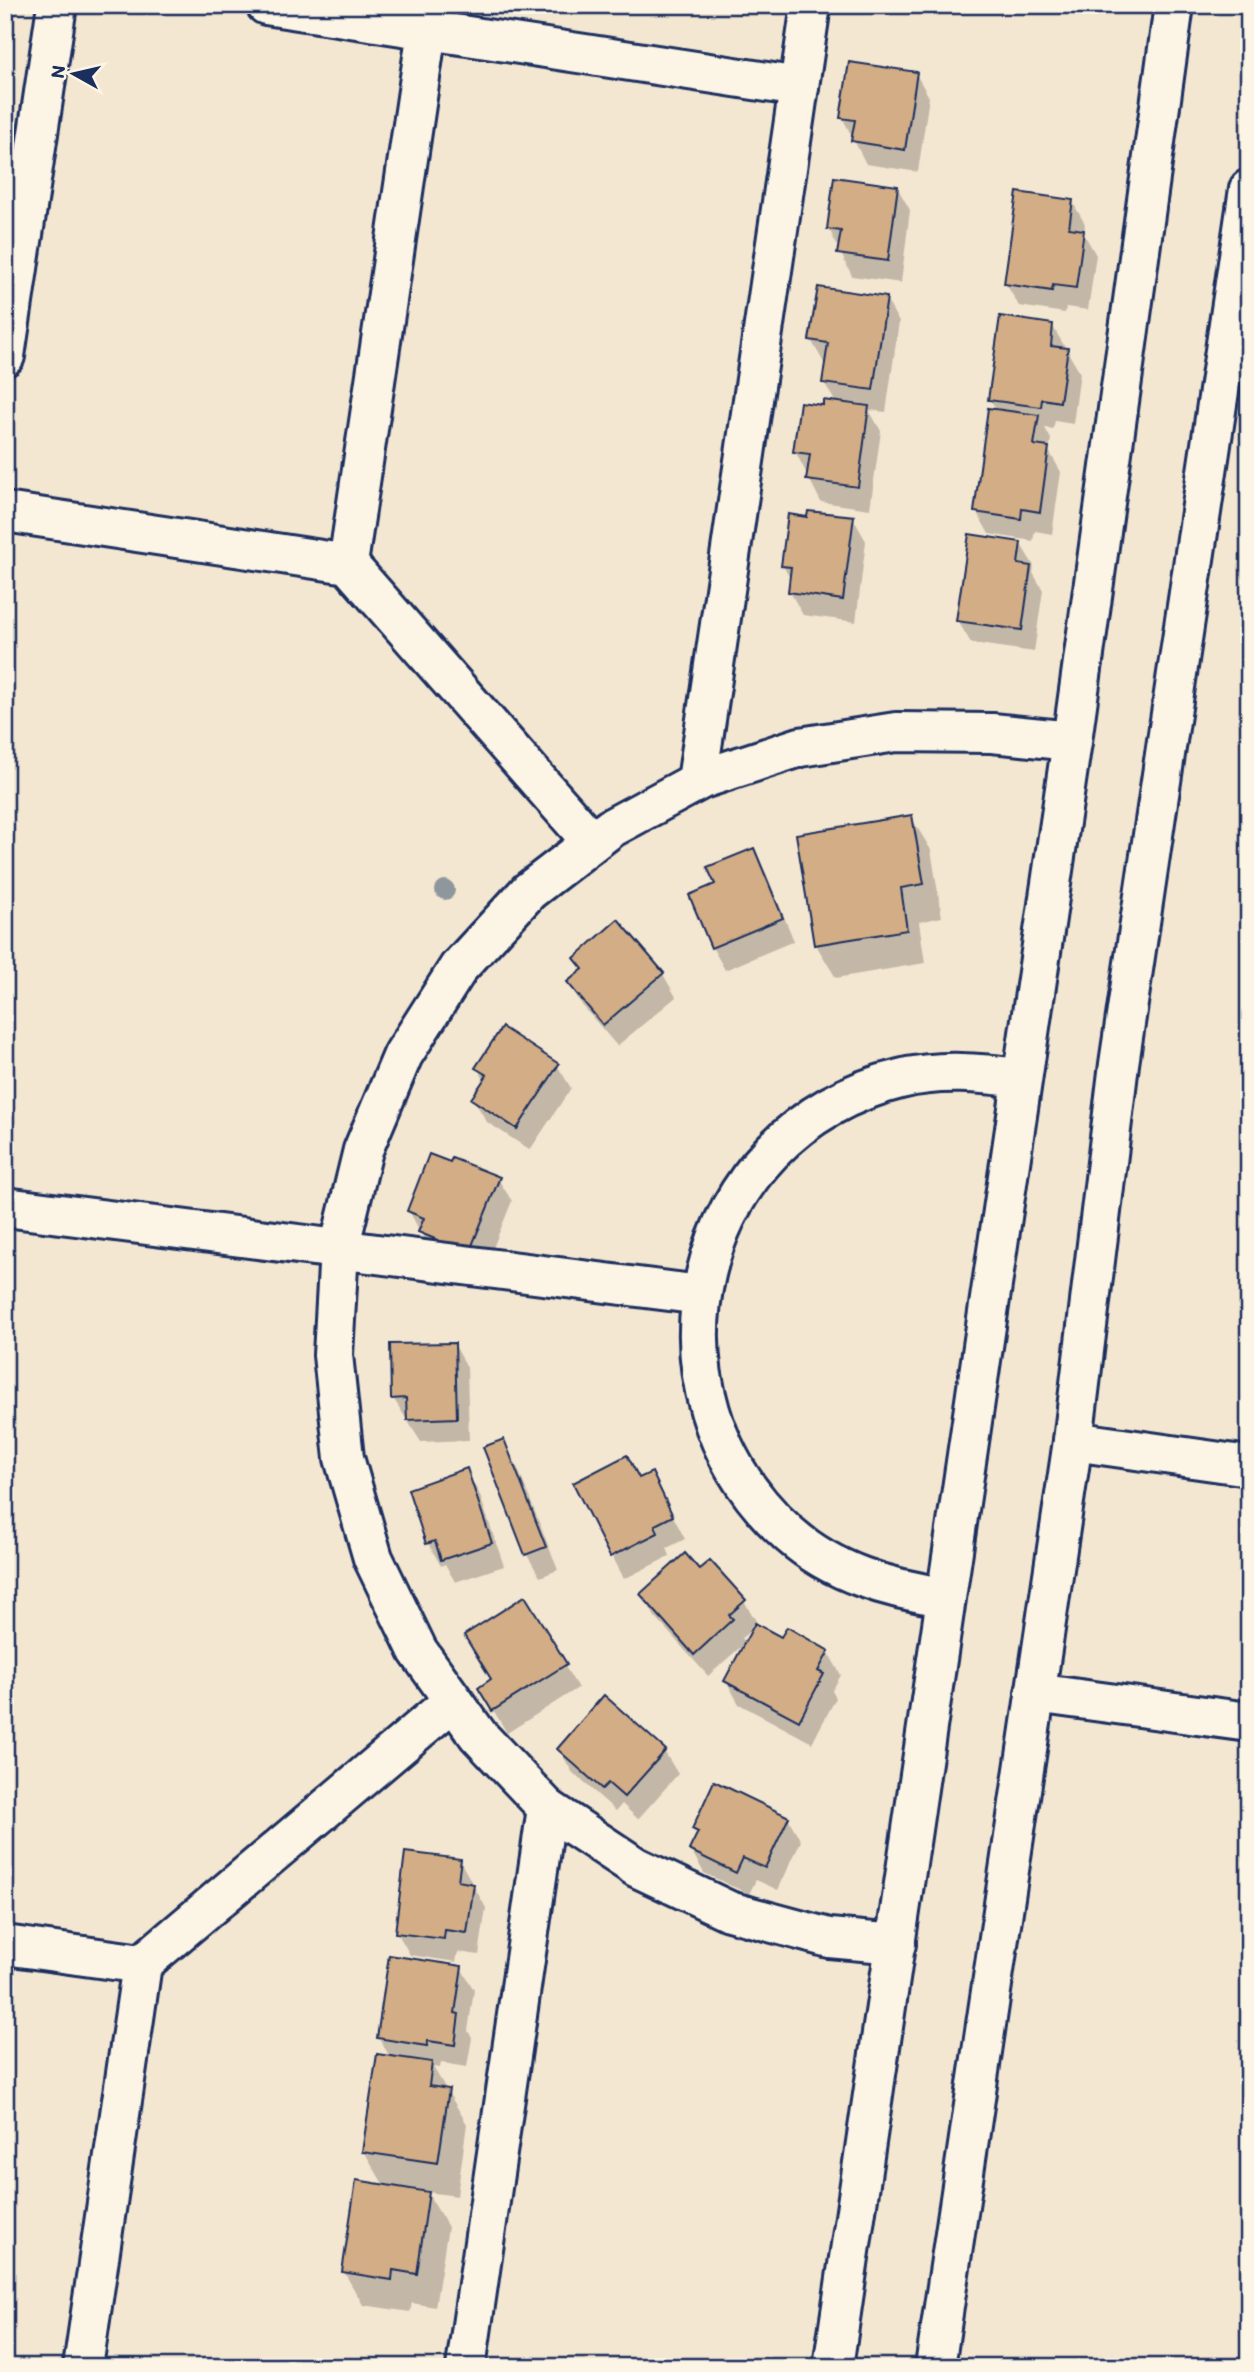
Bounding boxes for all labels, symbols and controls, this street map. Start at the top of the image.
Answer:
north arrow [38,38,108,108]
text: N [45,64,70,80]

